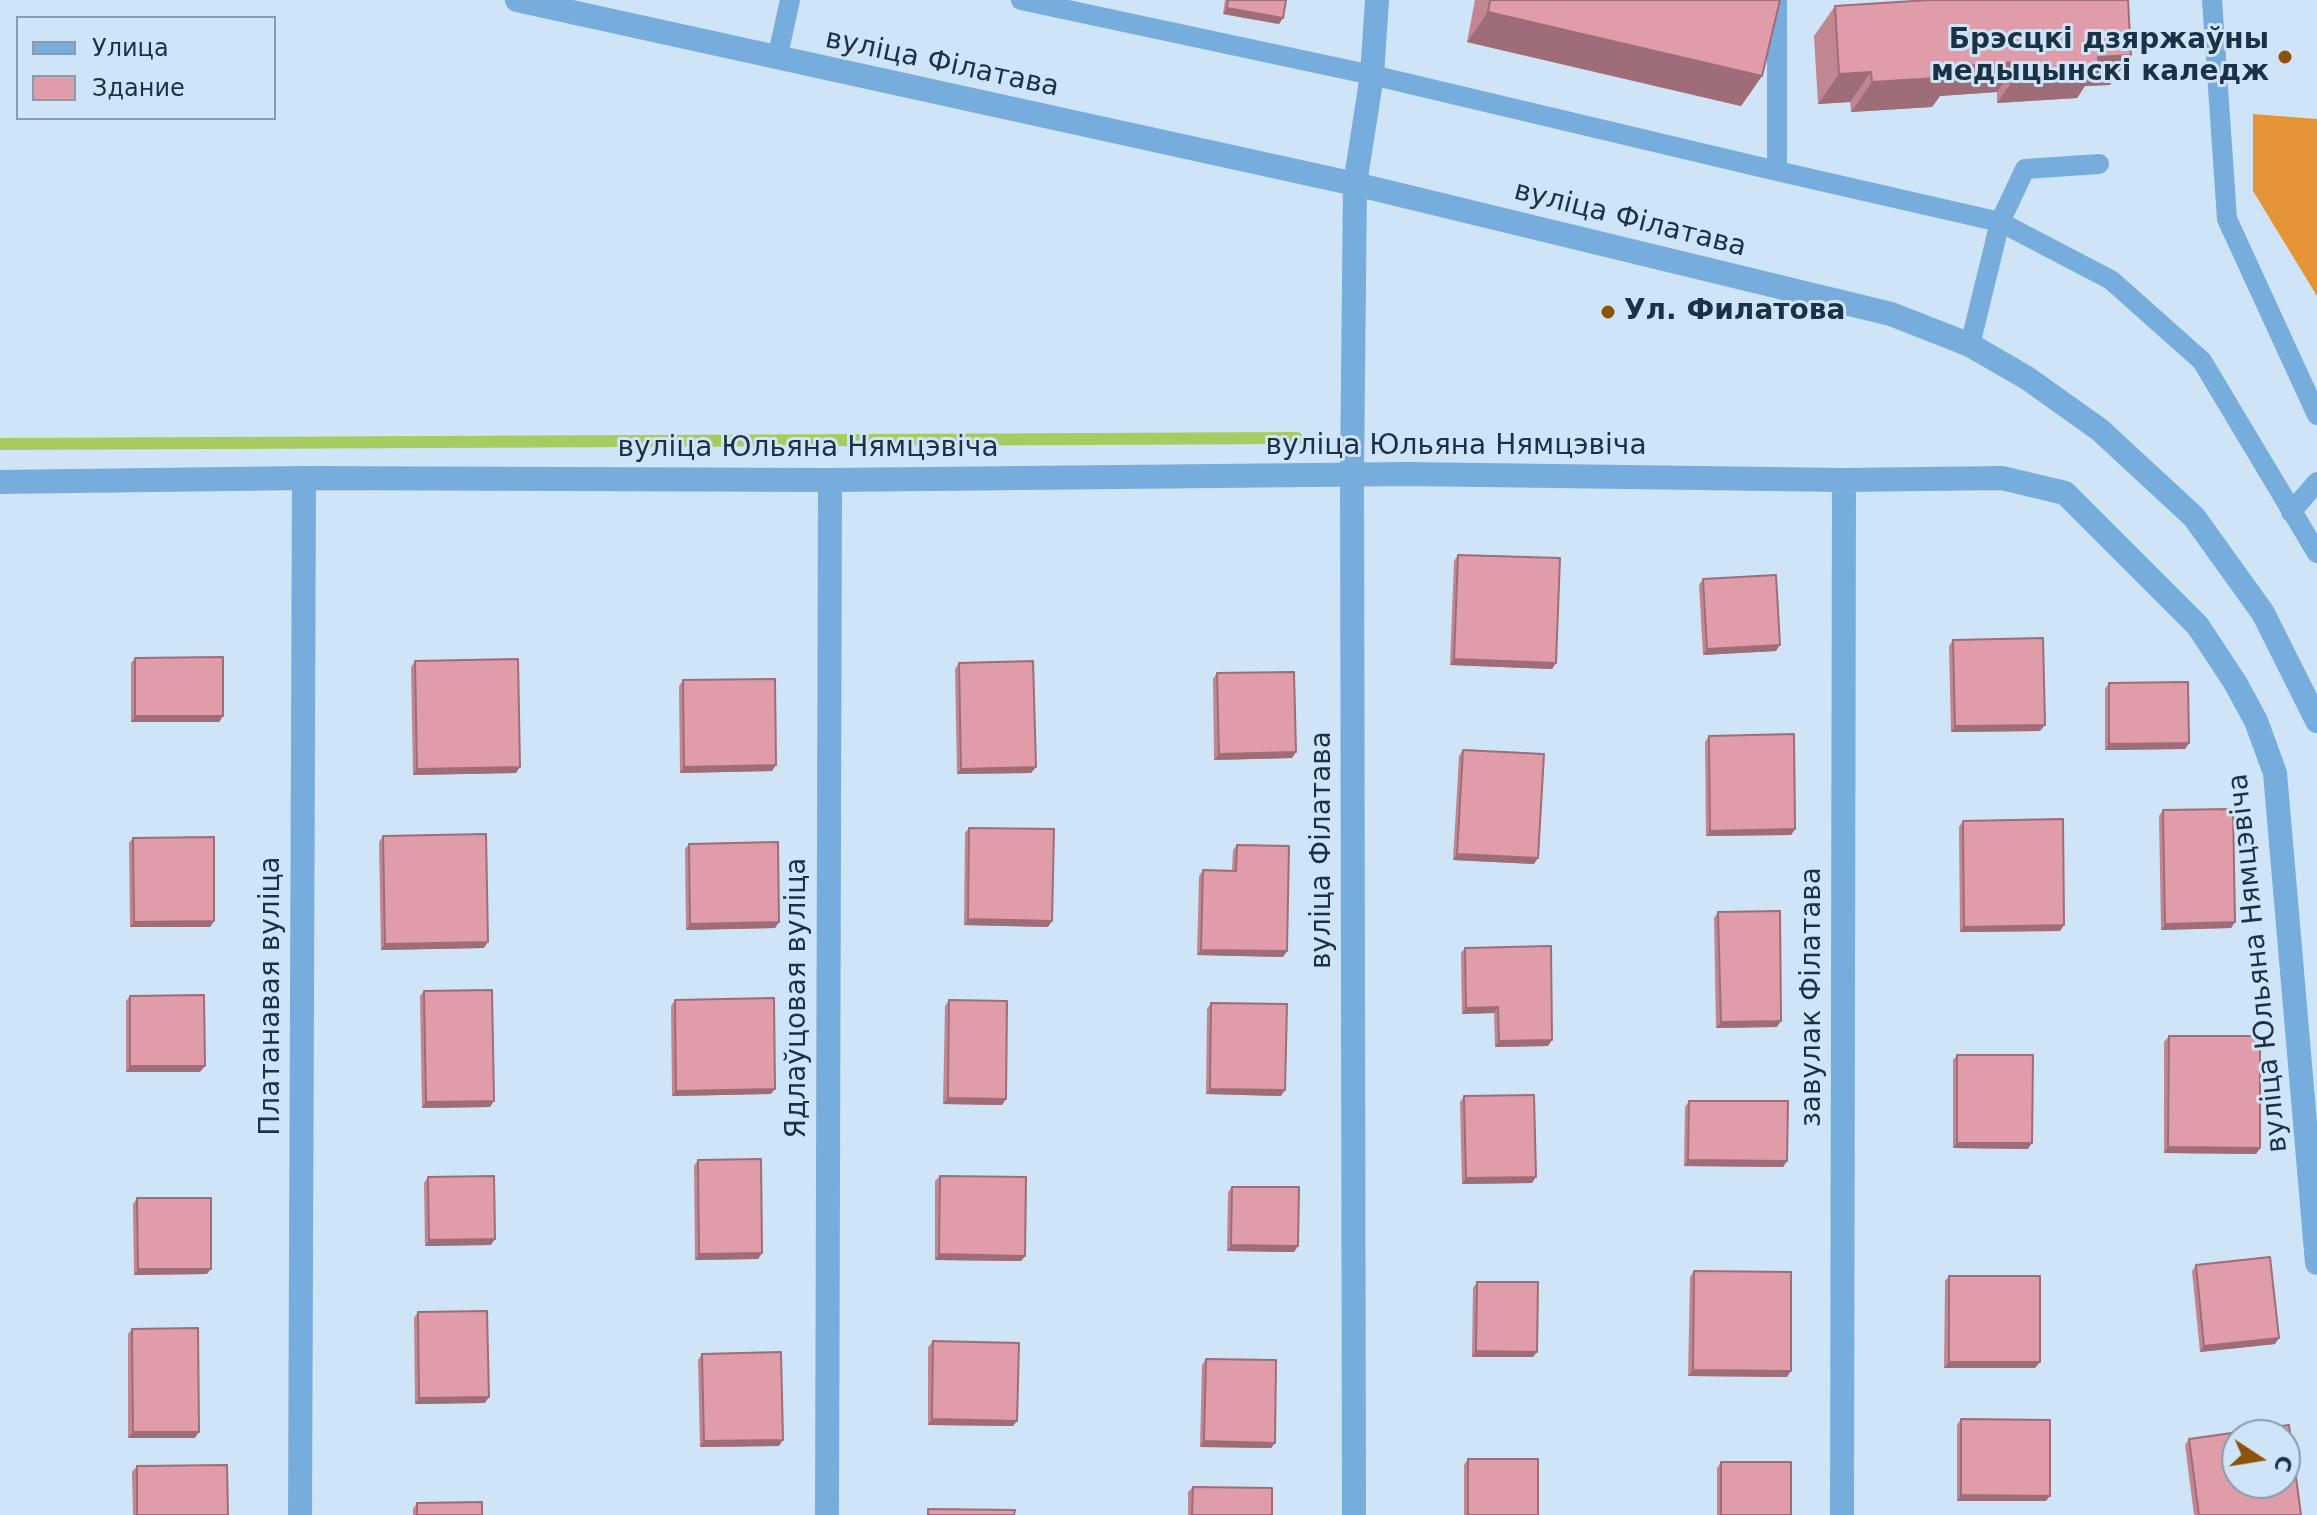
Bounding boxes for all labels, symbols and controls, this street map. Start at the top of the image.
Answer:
legend [16,16,276,120]
street label: вуліца Філатава [822,23,1062,105]
place label: Брэсцкі дзяржаўны медыцынскі каледж [1931,24,2269,90]
text: Улица [92,34,169,62]
marker: Брэсцкі дзяржаўны медыцынскі каледж [2276,48,2294,66]
text: Здание [92,74,185,102]
street label: вуліца Філатава [1511,175,1749,265]
place label: Ул. Филатова [1624,295,1845,329]
marker: Ул. Филатова [1599,303,1617,321]
street label: вуліца Юльяна Нямцэвіча [1265,430,1647,464]
street label: вуліца Юльяна Нямцэвіча [617,432,999,466]
street label: вуліца Філатава [1306,731,1340,969]
street label: вуліца Юльяна Нямцэвіча [2222,772,2296,1154]
street label: Платанавая вуліца [255,856,289,1136]
street label: Ядлаўцовая вуліца [781,858,815,1138]
street label: завулак Філатава [1796,867,1830,1127]
north arrow [2221,1419,2301,1499]
text: С [2269,1453,2297,1474]

